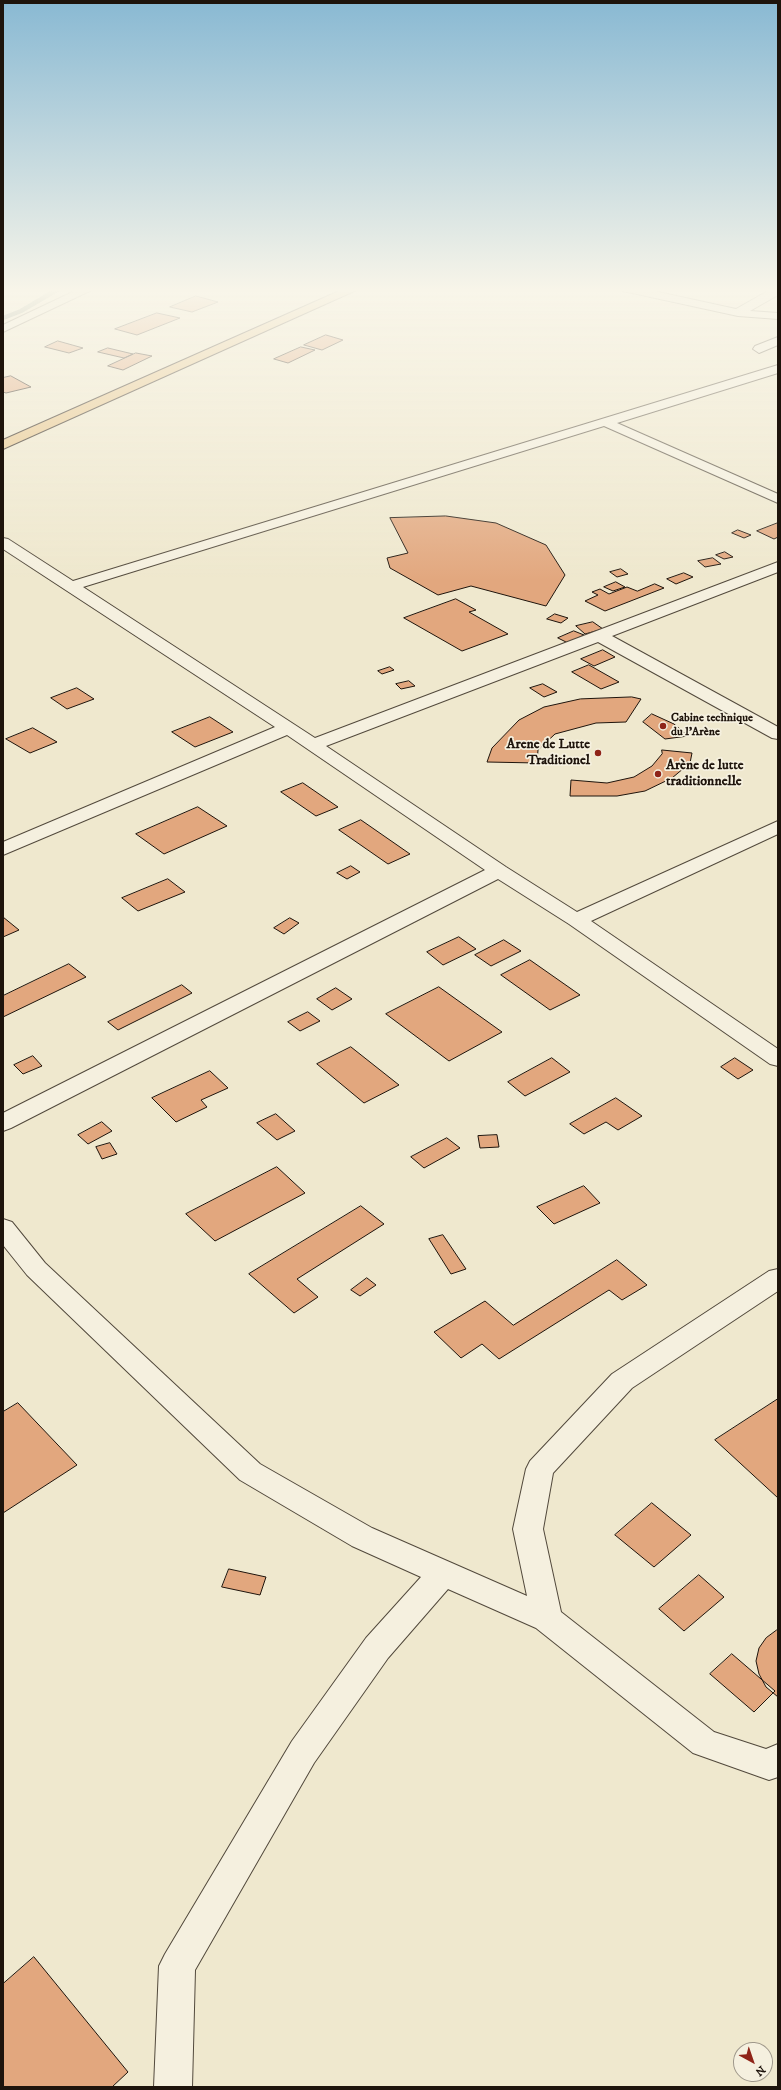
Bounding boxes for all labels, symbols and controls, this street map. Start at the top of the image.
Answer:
place label: Cabine technique du l'Arène [671,712,753,740]
marker: Cabine technique du l'Arène [658,721,668,731]
place label: Arene de Lutte Traditionel [507,737,590,770]
marker: Arene de Lutte Traditionel [593,748,603,758]
place label: Arène de lutte traditionnelle [666,758,743,790]
marker: Arène de lutte traditionnelle [653,769,663,779]
north arrow [733,2042,773,2082]
text: N [752,2062,768,2079]

